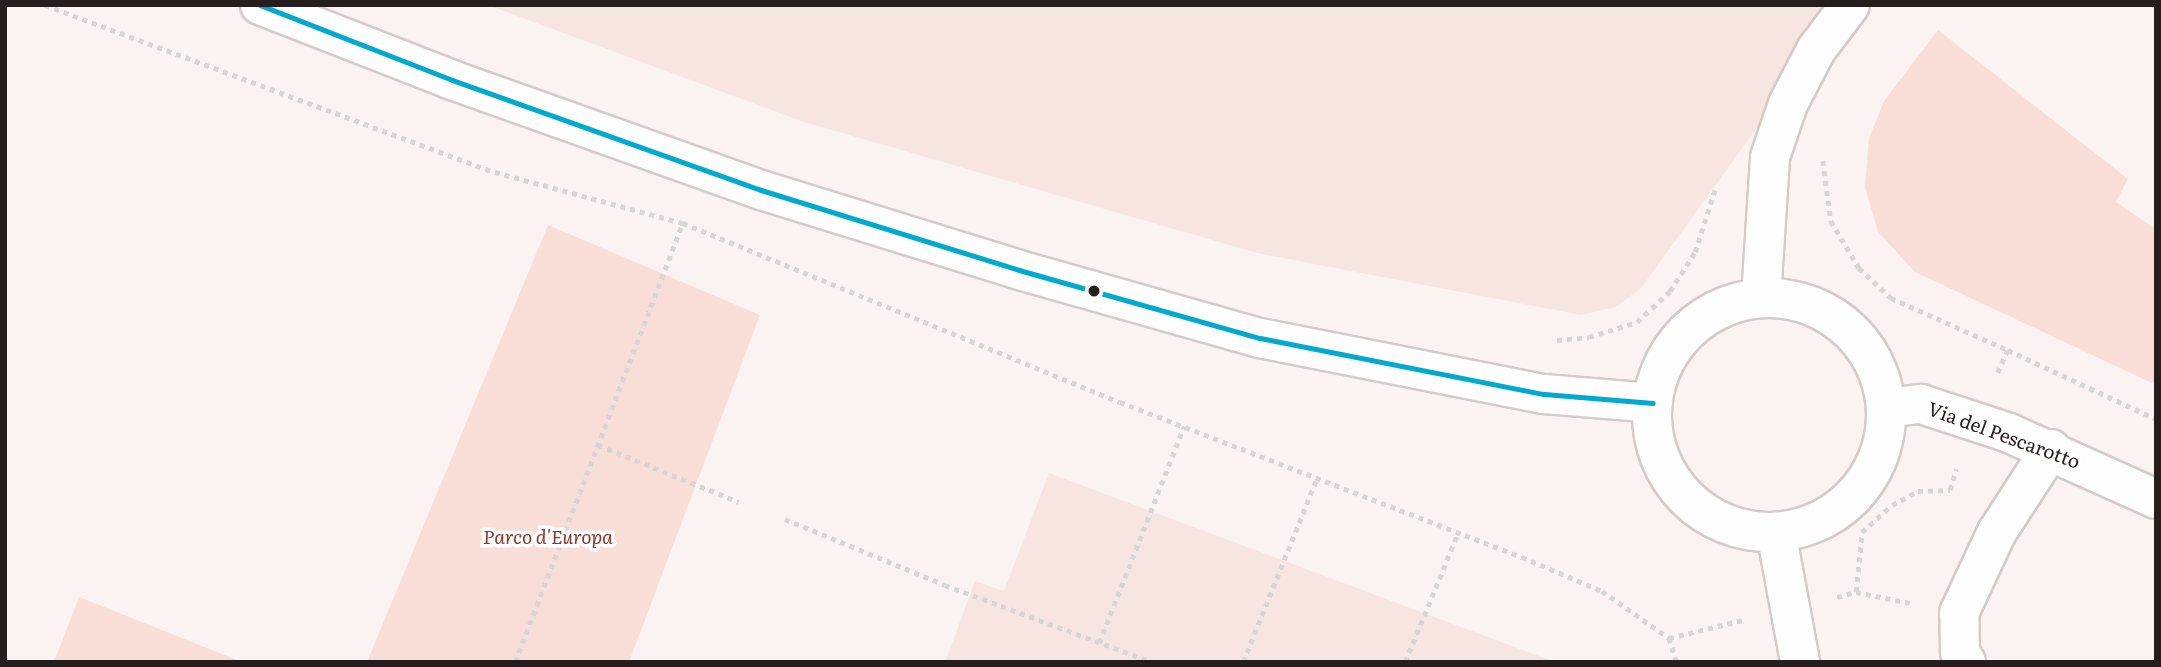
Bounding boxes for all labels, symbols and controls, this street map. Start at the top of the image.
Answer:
unlabelled marker [1087,284,1101,298]
street label: Via del Pescarotto [1925,397,2083,473]
park label: Parco d'Europa [483,526,613,548]

